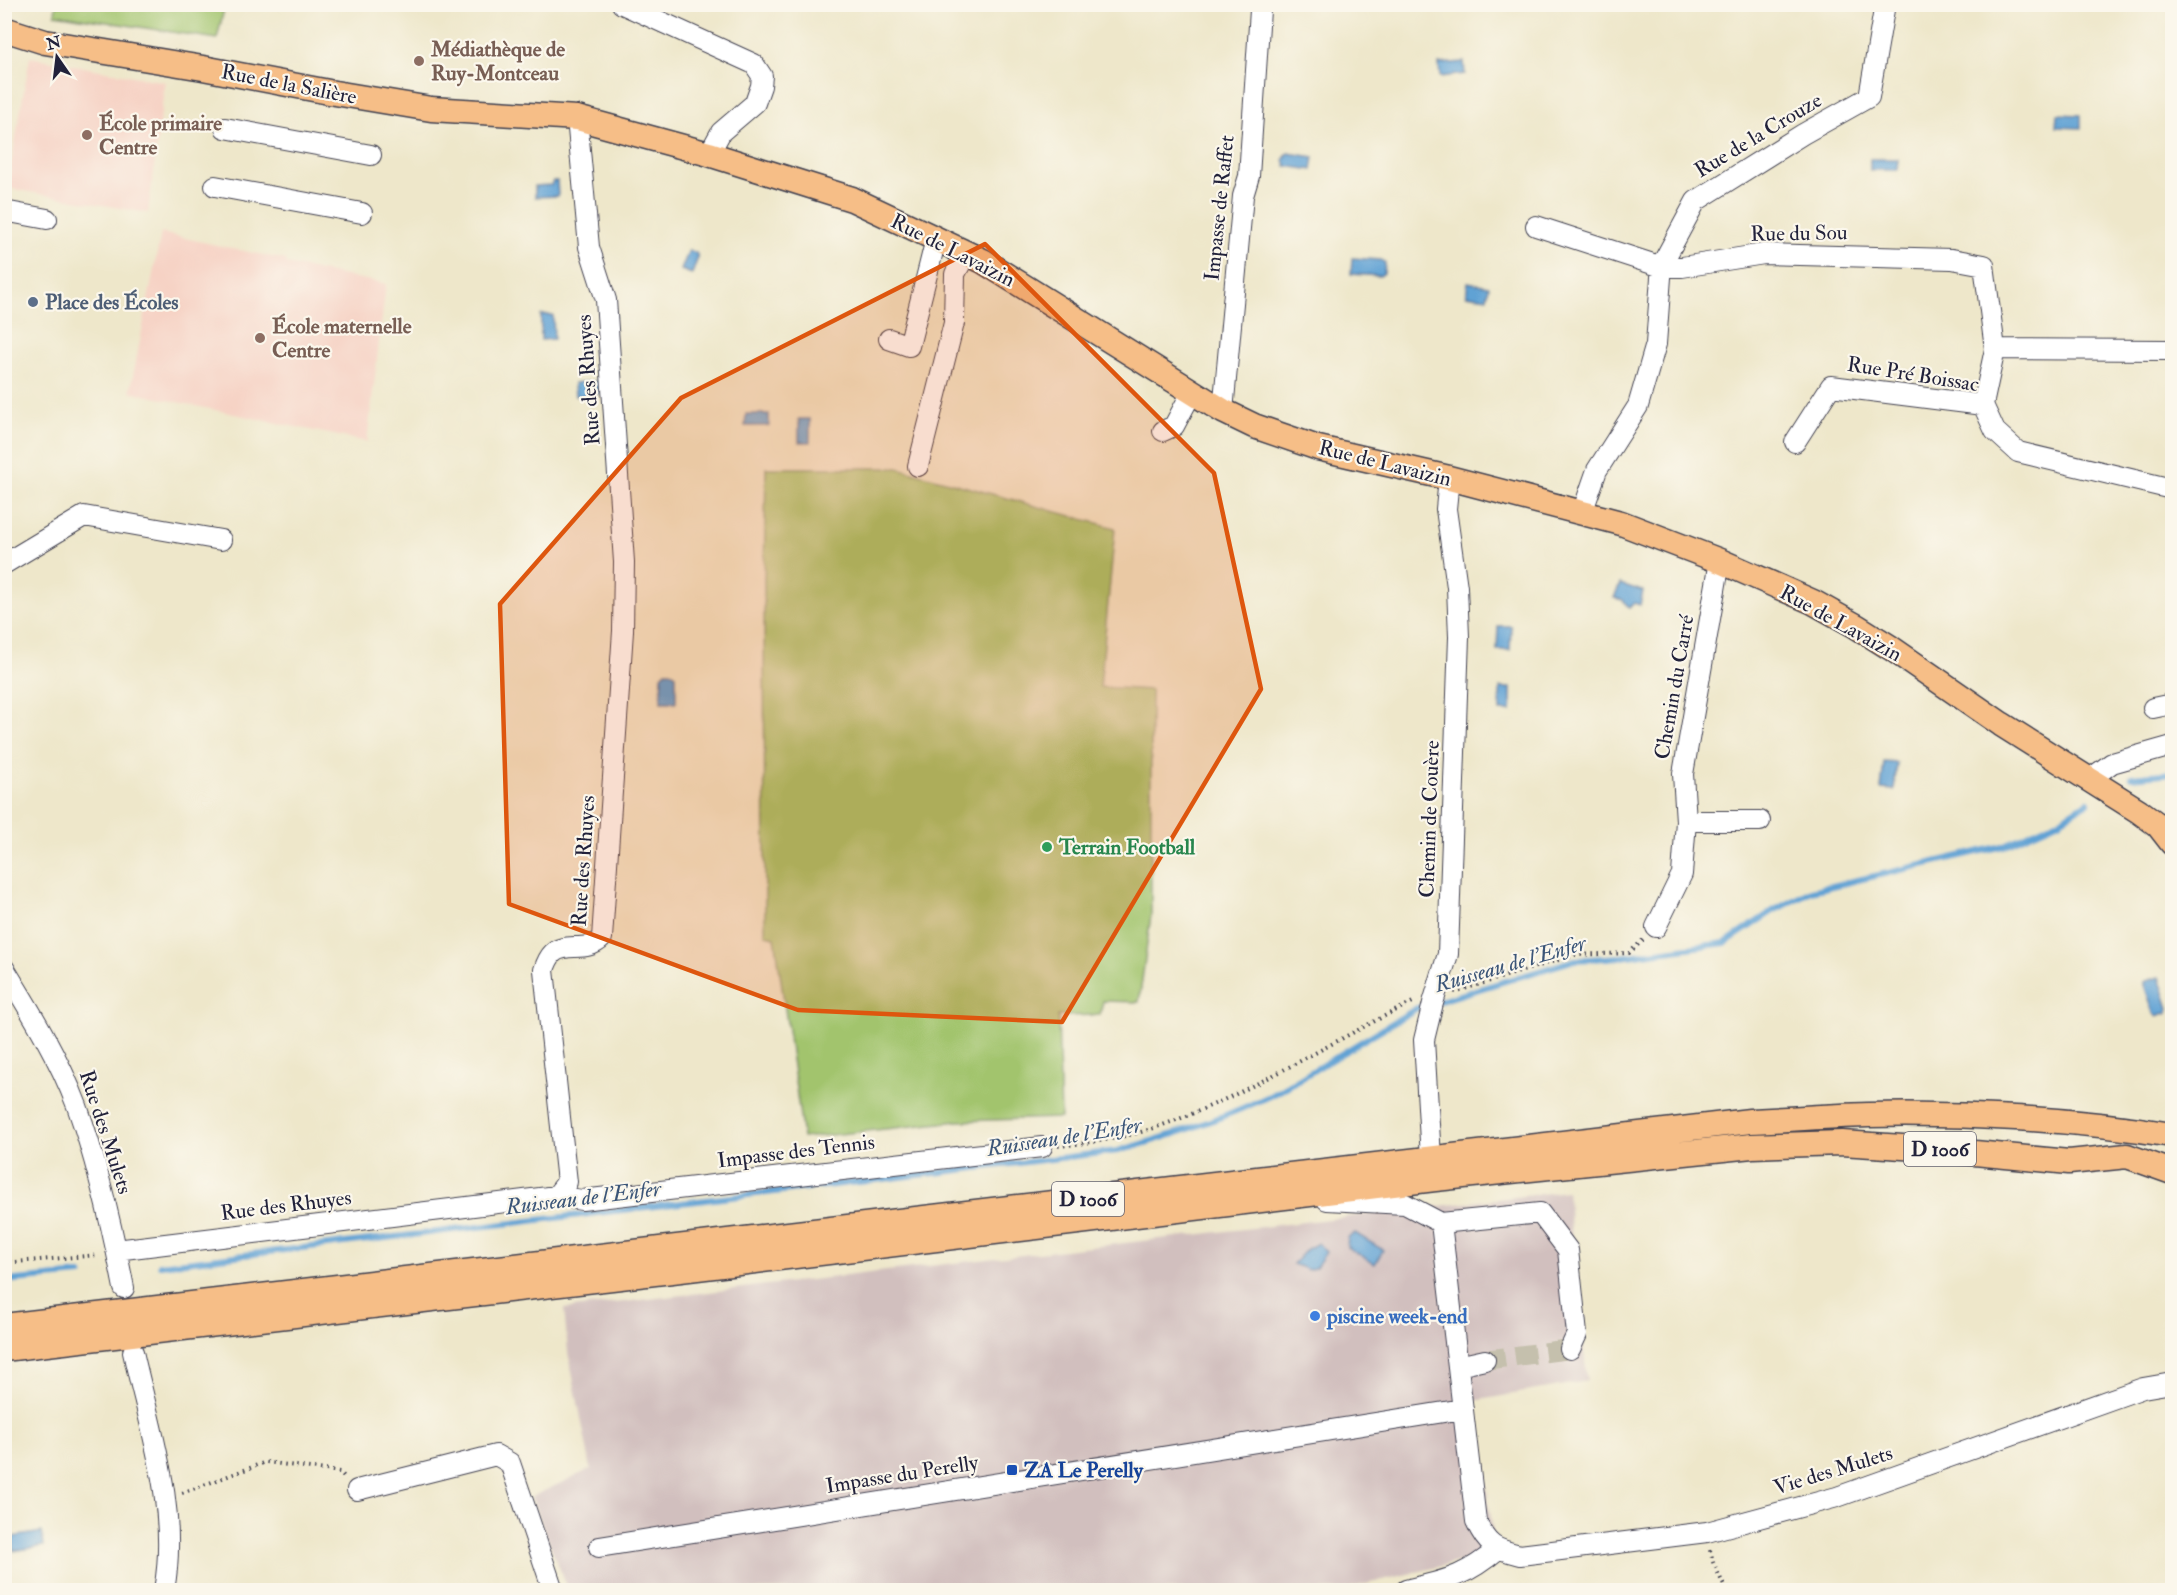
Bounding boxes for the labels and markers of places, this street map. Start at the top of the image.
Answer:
place label: Médiathèque de Ruy-Montceau [430,36,565,87]
marker: Médiathèque de Ruy-Montceau [412,54,426,68]
place label: École primaire Centre [99,110,222,161]
marker: École primaire Centre [80,128,94,142]
place label: Place des Écoles [45,289,179,316]
marker: Place des Écoles [26,295,40,309]
place label: École maternelle Centre [272,313,412,364]
marker: École maternelle Centre [253,331,267,345]
place label: Terrain Football [1058,834,1196,861]
marker: Terrain Football [1040,840,1054,854]
place label: piscine week-end [1326,1303,1468,1330]
marker: piscine week-end [1308,1309,1322,1323]
place label: ZA Le Perelly [1024,1457,1144,1484]
marker: ZA Le Perelly [1005,1463,1019,1477]

